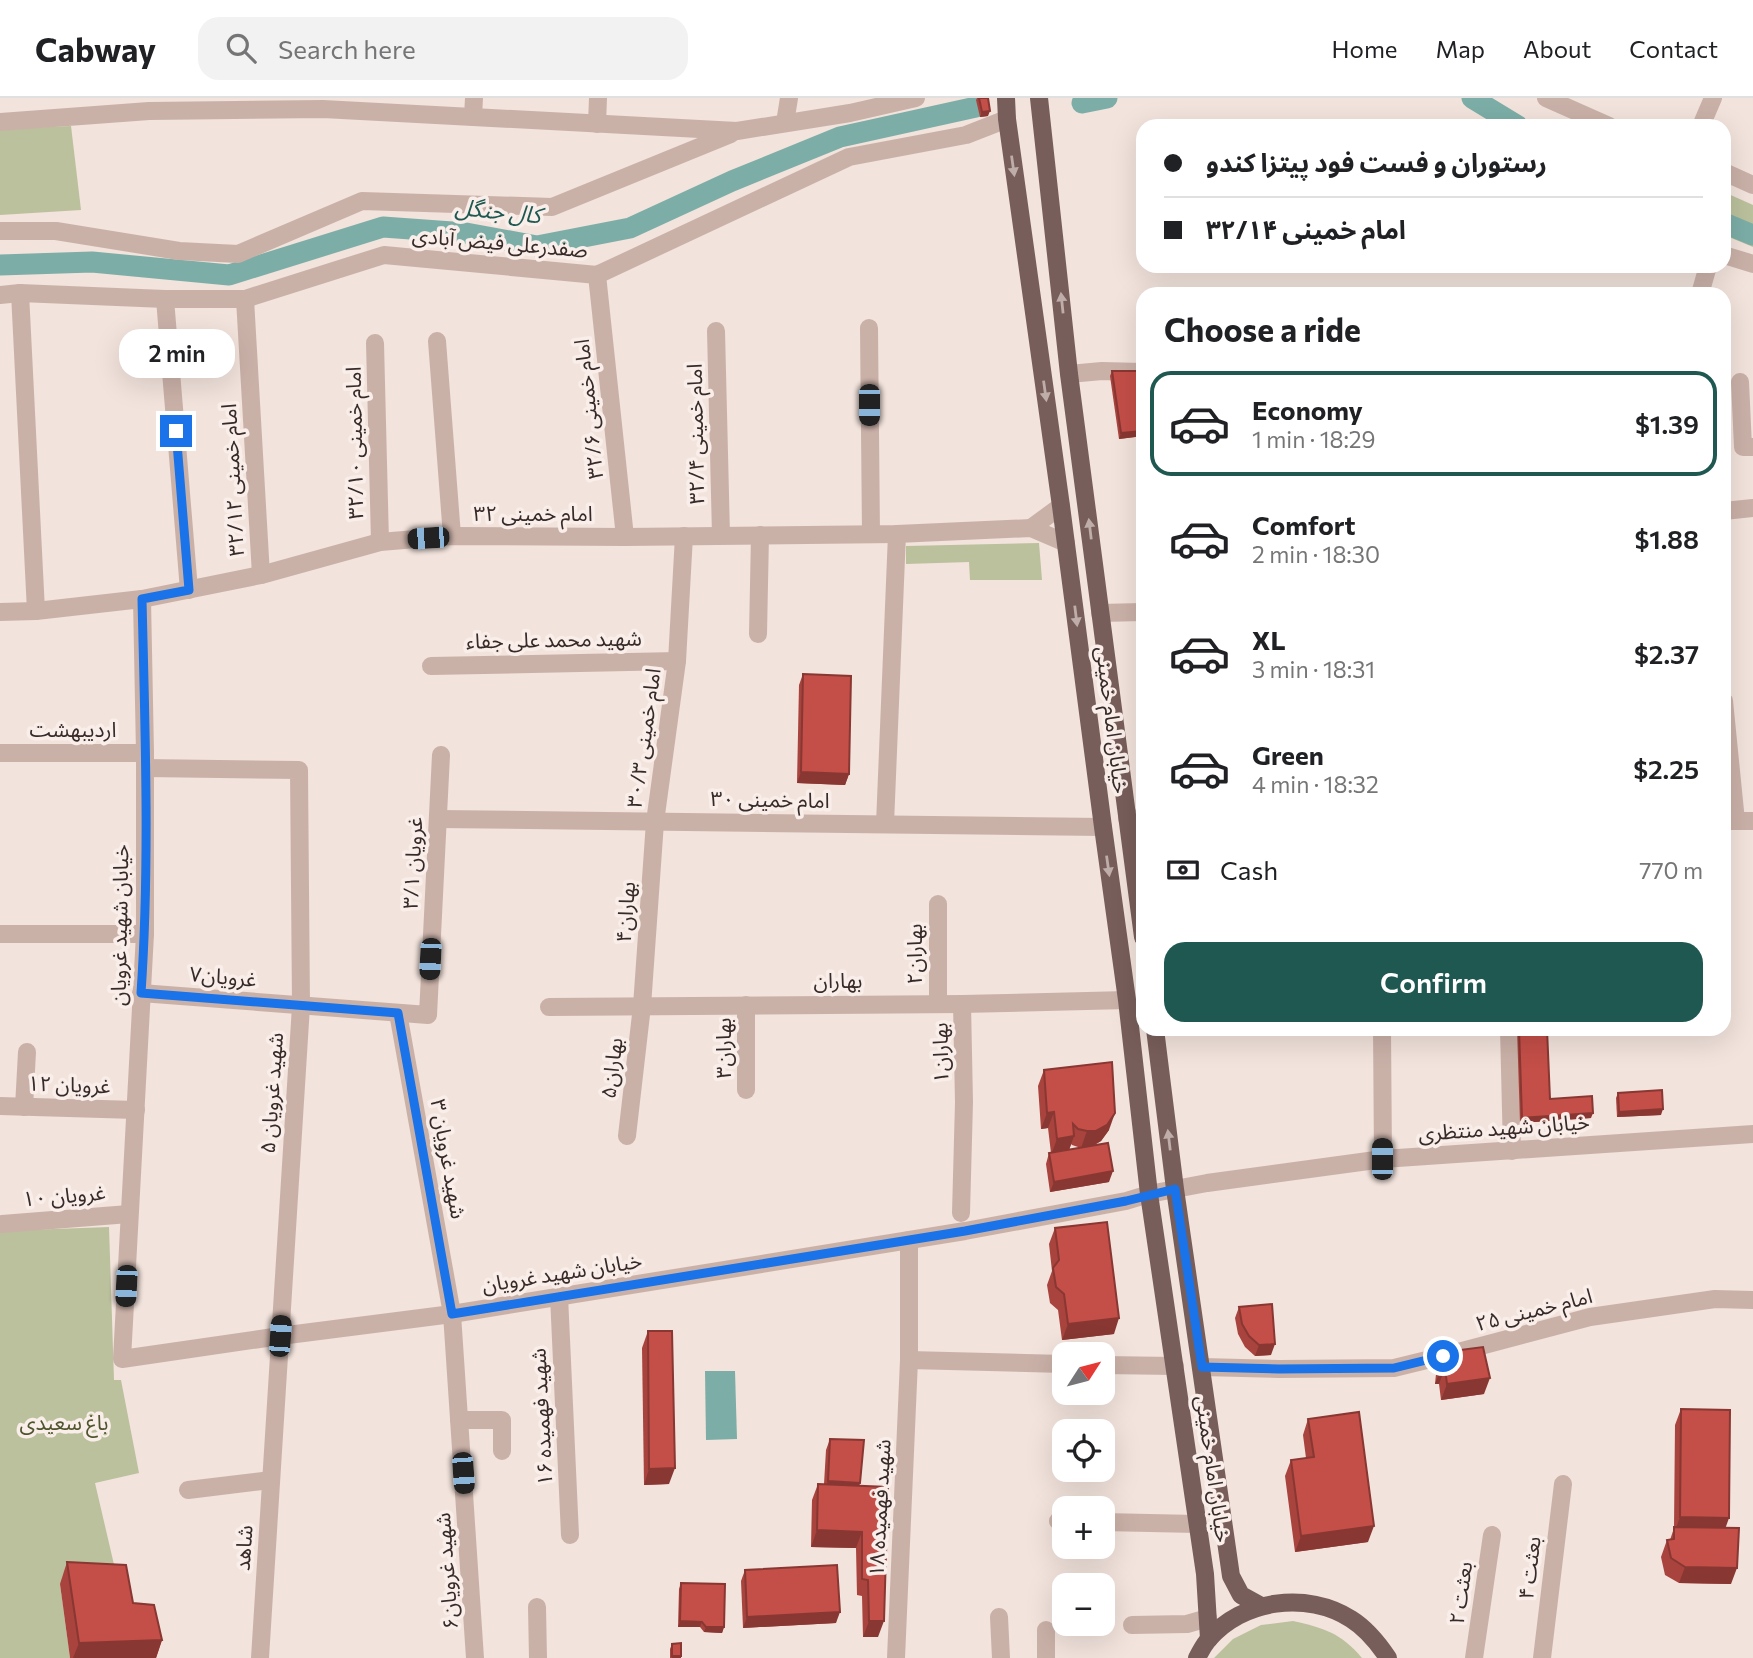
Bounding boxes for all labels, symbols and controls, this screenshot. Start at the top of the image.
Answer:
search box [198,17,688,80]
text: Cabway [35,28,156,69]
icon: search [222,29,260,67]
text: Search here [278,33,416,64]
text: Home [1332,34,1398,63]
text: Map [1436,34,1485,63]
text: About [1523,34,1591,63]
text: Contact [1629,34,1718,63]
text: رستوران و فست فود پیتزا کندو [1206,146,1547,177]
one-way arrow [1008,155,1019,177]
water label: کال جنگل [454,192,547,230]
text: امام خمینی ۳۲/۱۴ [1206,213,1406,244]
street label: صفدرعلی فیض آبادی [411,221,589,263]
one-way arrow [1056,292,1067,314]
text: Choose a ride [1164,309,1361,349]
callout: 2 min [118,330,234,378]
street label: امام خمینی ۳۲/۶ [568,337,612,480]
text: 2 min [149,339,205,367]
street label: امام خمینی ۳۲/۴ [681,363,713,505]
street label: امام خمینی ۳۲/۱۰ [340,366,372,520]
one-way arrow [1040,380,1051,402]
car [859,384,880,426]
icon: car [1168,392,1231,455]
text: Economy [1252,394,1363,425]
street label: امام خمینی ۳۲/۱۲ [215,403,253,557]
text: $1.39 [1635,408,1699,439]
route end [160,415,192,447]
text: 1 min · 18:29 [1252,425,1376,453]
street label: امام خمینی ۳۲ [473,500,593,530]
icon: car [1168,507,1231,570]
text: Comfort [1252,509,1355,540]
one-way arrow [1084,518,1095,540]
text: $1.88 [1634,523,1699,554]
car [407,526,450,550]
text: 2 min · 18:30 [1252,540,1380,568]
one-way arrow [1070,606,1081,628]
icon: car [1168,622,1231,685]
street label: شهید محمد علی جفاء [466,624,642,654]
text: XL [1252,624,1286,655]
text: $2.37 [1634,638,1699,669]
street label: خیابان امام خمینی [1087,645,1135,795]
text: 3 min · 18:31 [1252,655,1375,683]
street label: امام خمینی ۳۰/۳ [620,666,670,810]
street label: اردیبهشت [29,716,117,742]
icon: car [1168,737,1231,800]
text: Green [1252,739,1324,770]
text: $2.25 [1633,753,1699,784]
text: 4 min · 18:32 [1252,770,1379,798]
street label: امام خمینی ۳۰ [710,785,830,817]
street label: غرویان ۳/۱ [397,816,427,910]
street label: خیابان شهید غرویان [105,844,133,1006]
icon: cash [1164,851,1202,889]
text: Cash [1220,854,1278,885]
one-way arrow [1103,855,1114,877]
text: 770 m [1639,856,1703,884]
street label: بهاران۴ [610,881,640,943]
street label: بهاران۲ [901,924,927,985]
car [419,937,442,981]
button: Confirm [1164,942,1703,1022]
street label: غرویان۷ [189,960,258,992]
street label: بهاران [814,967,862,993]
street label: بهاران۳ [710,1018,736,1079]
street label: بهاران۱ [926,1022,954,1084]
street label: شهید غرویان ۵ [254,1032,288,1154]
street label: بهاران۵ [594,1036,628,1100]
street label: غرویان ۱۲ [27,1070,111,1098]
street label: شهید غرویان ۳ [426,1097,472,1221]
street label: خیابان شهید منتظری [1417,1108,1591,1146]
one-way arrow [1163,1128,1174,1150]
car [1372,1138,1393,1180]
street label: غرویان ۱۰ [21,1178,106,1212]
street label: خیابان شهید غرویان [480,1247,644,1297]
car [115,1264,138,1308]
street label: امام خمینی ۲۵ [1473,1282,1596,1340]
car [269,1314,292,1358]
route start [1427,1340,1459,1372]
north arrow [1052,1342,1115,1405]
map controls [1052,1342,1115,1636]
street label: شهید فهمیده ۱۶ [524,1348,558,1487]
street label: خیابان امام خمینی [1187,1394,1237,1544]
park label: باغ سعیدی [20,1409,108,1438]
button: locate [1052,1419,1115,1482]
street label: شهید فهمیده ۱۸ [862,1438,896,1577]
car [452,1451,475,1495]
button: + [1052,1496,1115,1559]
street label: شهید غرویان۶ [429,1512,463,1630]
street label: شاهد [228,1524,257,1572]
street label: بعثت ۴ [1512,1535,1545,1601]
street label: بعثت ۲ [1443,1560,1476,1626]
button: − [1052,1573,1115,1636]

